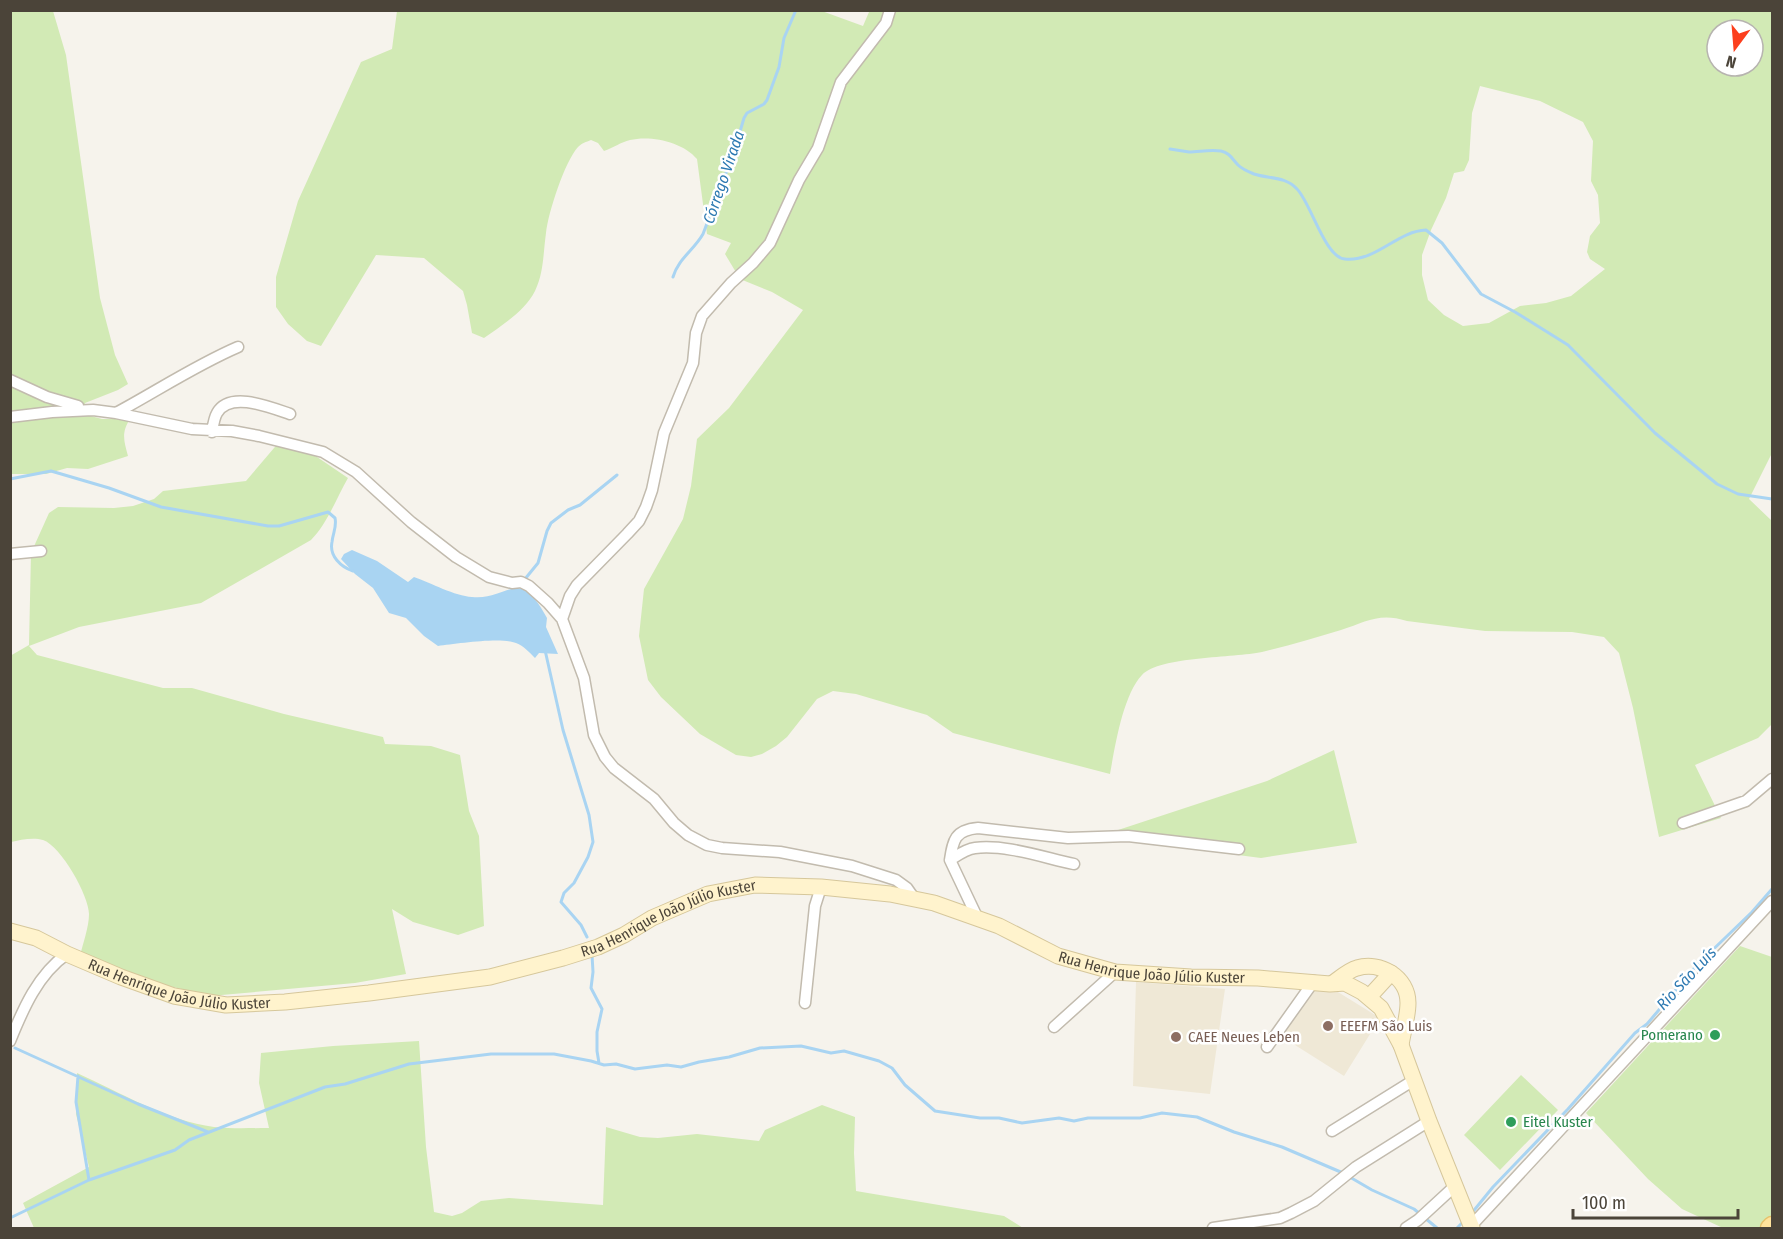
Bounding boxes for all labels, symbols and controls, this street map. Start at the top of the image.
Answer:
north arrow [1705,18,1765,78]
text: N [1724,51,1738,72]
water label: Córrego Virada [699,128,748,226]
street label: Rua Henrique João Júlio Kuster [579,876,758,961]
water label: Rio São Luís [1653,943,1720,1014]
street label: Rua Henrique João Júlio Kuster [1056,948,1246,987]
street label: Rua Henrique João Júlio Kuster [86,955,272,1014]
place label: EEEFM São Luis [1340,1017,1432,1035]
marker: EEEFM São Luis [1321,1019,1335,1033]
place label: Pomerano [1641,1026,1703,1044]
place label: CAEE Neues Leben [1188,1028,1300,1046]
marker: Pomerano [1708,1028,1722,1042]
marker: CAEE Neues Leben [1169,1030,1183,1044]
place label: Eitel Kuster [1523,1113,1594,1131]
marker: Eitel Kuster [1504,1115,1518,1129]
scale bar [1573,1182,1738,1220]
text: 100 m [1582,1192,1626,1214]

